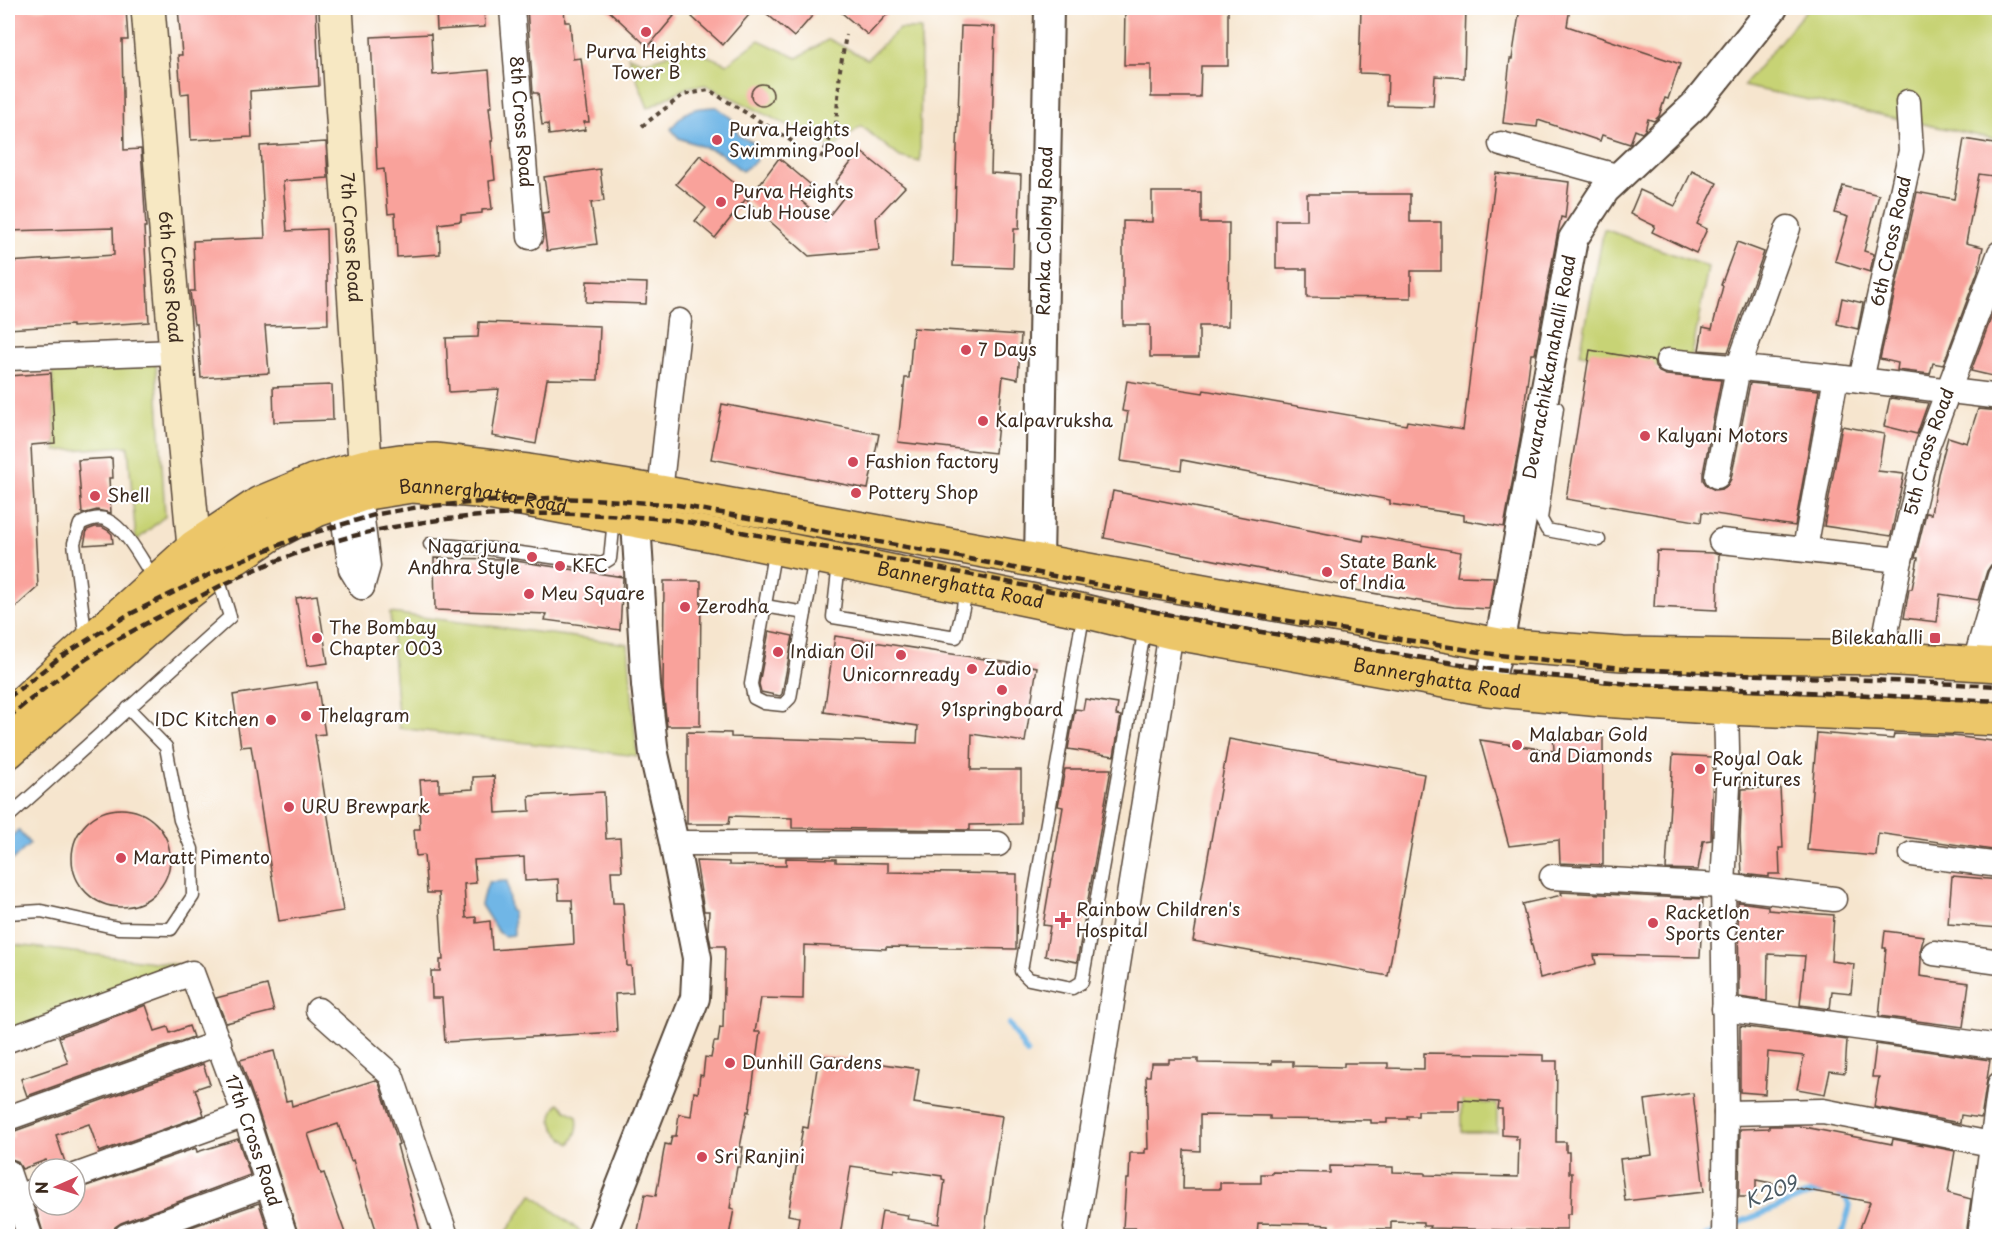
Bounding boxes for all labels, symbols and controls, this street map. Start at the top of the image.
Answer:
marker: Purva Heights Tower B [639,25,653,39]
place label: Purva Heights Tower B [586,37,706,85]
street label: 8th Cross Road [504,55,541,189]
place label: Purva Heights Swimming Pool [729,115,859,163]
marker: Purva Heights Swimming Pool [710,133,724,147]
street label: Ranka Colony Road [1028,146,1058,316]
street label: 7th Cross Road [335,172,370,303]
street label: 6th Cross Road [1862,173,1917,309]
place label: Purva Heights Club House [733,177,853,225]
marker: Purva Heights Club House [714,195,728,209]
street label: 6th Cross Road [153,210,190,344]
street label: Devarachikkanahalli Road [1515,252,1582,481]
place label: 7 Days [978,335,1037,362]
marker: 7 Days [959,343,973,357]
street label: 5th Cross Road [1896,383,1960,518]
place label: Kalpavruksha [995,406,1113,433]
marker: Kalpavruksha [976,414,990,428]
place label: Kalyani Motors [1657,421,1788,448]
marker: Kalyani Motors [1638,429,1652,443]
place label: Fashion factory [865,447,999,474]
marker: Fashion factory [846,455,860,469]
street label: Bannerghatta Road [397,471,570,519]
place label: Pottery Shop [868,478,978,505]
place label: Shell [107,481,149,508]
marker: Pottery Shop [849,486,863,500]
marker: Shell [88,489,102,503]
place label: Nagarjuna Andhra Style [408,532,521,580]
place label: State Bank of India [1339,547,1437,595]
marker: Nagarjuna Andhra Style [525,550,539,564]
place label: KFC [572,551,608,578]
street label: Bannerghatta Road [875,554,1046,614]
marker: KFC [553,559,567,573]
marker: State Bank of India [1320,565,1334,579]
place label: Meu Square [541,579,645,606]
marker: Meu Square [522,587,536,601]
place label: Zerodha [697,592,770,619]
marker: Zerodha [678,600,692,614]
place label: The Bombay Chapter 003 [329,613,443,661]
place label: Bilekahalli [1831,623,1923,650]
marker: The Bombay Chapter 003 [310,631,324,645]
marker: Bilekahalli [1928,631,1942,645]
place label: Indian Oil [790,637,874,664]
marker: Indian Oil [771,645,785,659]
marker: Unicornready [894,648,908,662]
street label: Bannerghatta Road [1351,650,1522,704]
place label: Zudio [984,654,1032,681]
place label: Unicornready [842,660,960,687]
marker: Zudio [965,662,979,676]
marker: 91springboard [995,683,1009,697]
place label: 91springboard [941,695,1063,722]
place label: Thelagram [318,701,410,728]
place label: IDC Kitchen [155,705,259,732]
marker: Thelagram [299,709,313,723]
marker: IDC Kitchen [264,713,278,727]
place label: Malabar Gold and Diamonds [1529,720,1652,768]
marker: Malabar Gold and Diamonds [1510,738,1524,752]
place label: Royal Oak Furnitures [1712,744,1803,792]
marker: Royal Oak Furnitures [1693,762,1707,776]
place label: URU Brewpark [301,792,430,819]
marker: URU Brewpark [282,800,296,814]
place label: Maratt Pimento [133,843,270,870]
marker: Maratt Pimento [114,851,128,865]
place label: Rainbow Children's Hospital [1076,895,1240,943]
place label: Racketlon Sports Center [1665,898,1785,946]
marker: Rainbow Children's Hospital [1054,911,1072,929]
marker: Racketlon Sports Center [1646,916,1660,930]
place label: Dunhill Gardens [742,1048,882,1075]
marker: Dunhill Gardens [723,1056,737,1070]
street label: 17th Cross Road [219,1070,289,1210]
place label: Sri Ranjini [714,1142,805,1169]
marker: Sri Ranjini [695,1150,709,1164]
north arrow [27,1157,87,1217]
water label: K209 [1740,1166,1804,1215]
text: N [29,1181,53,1195]

